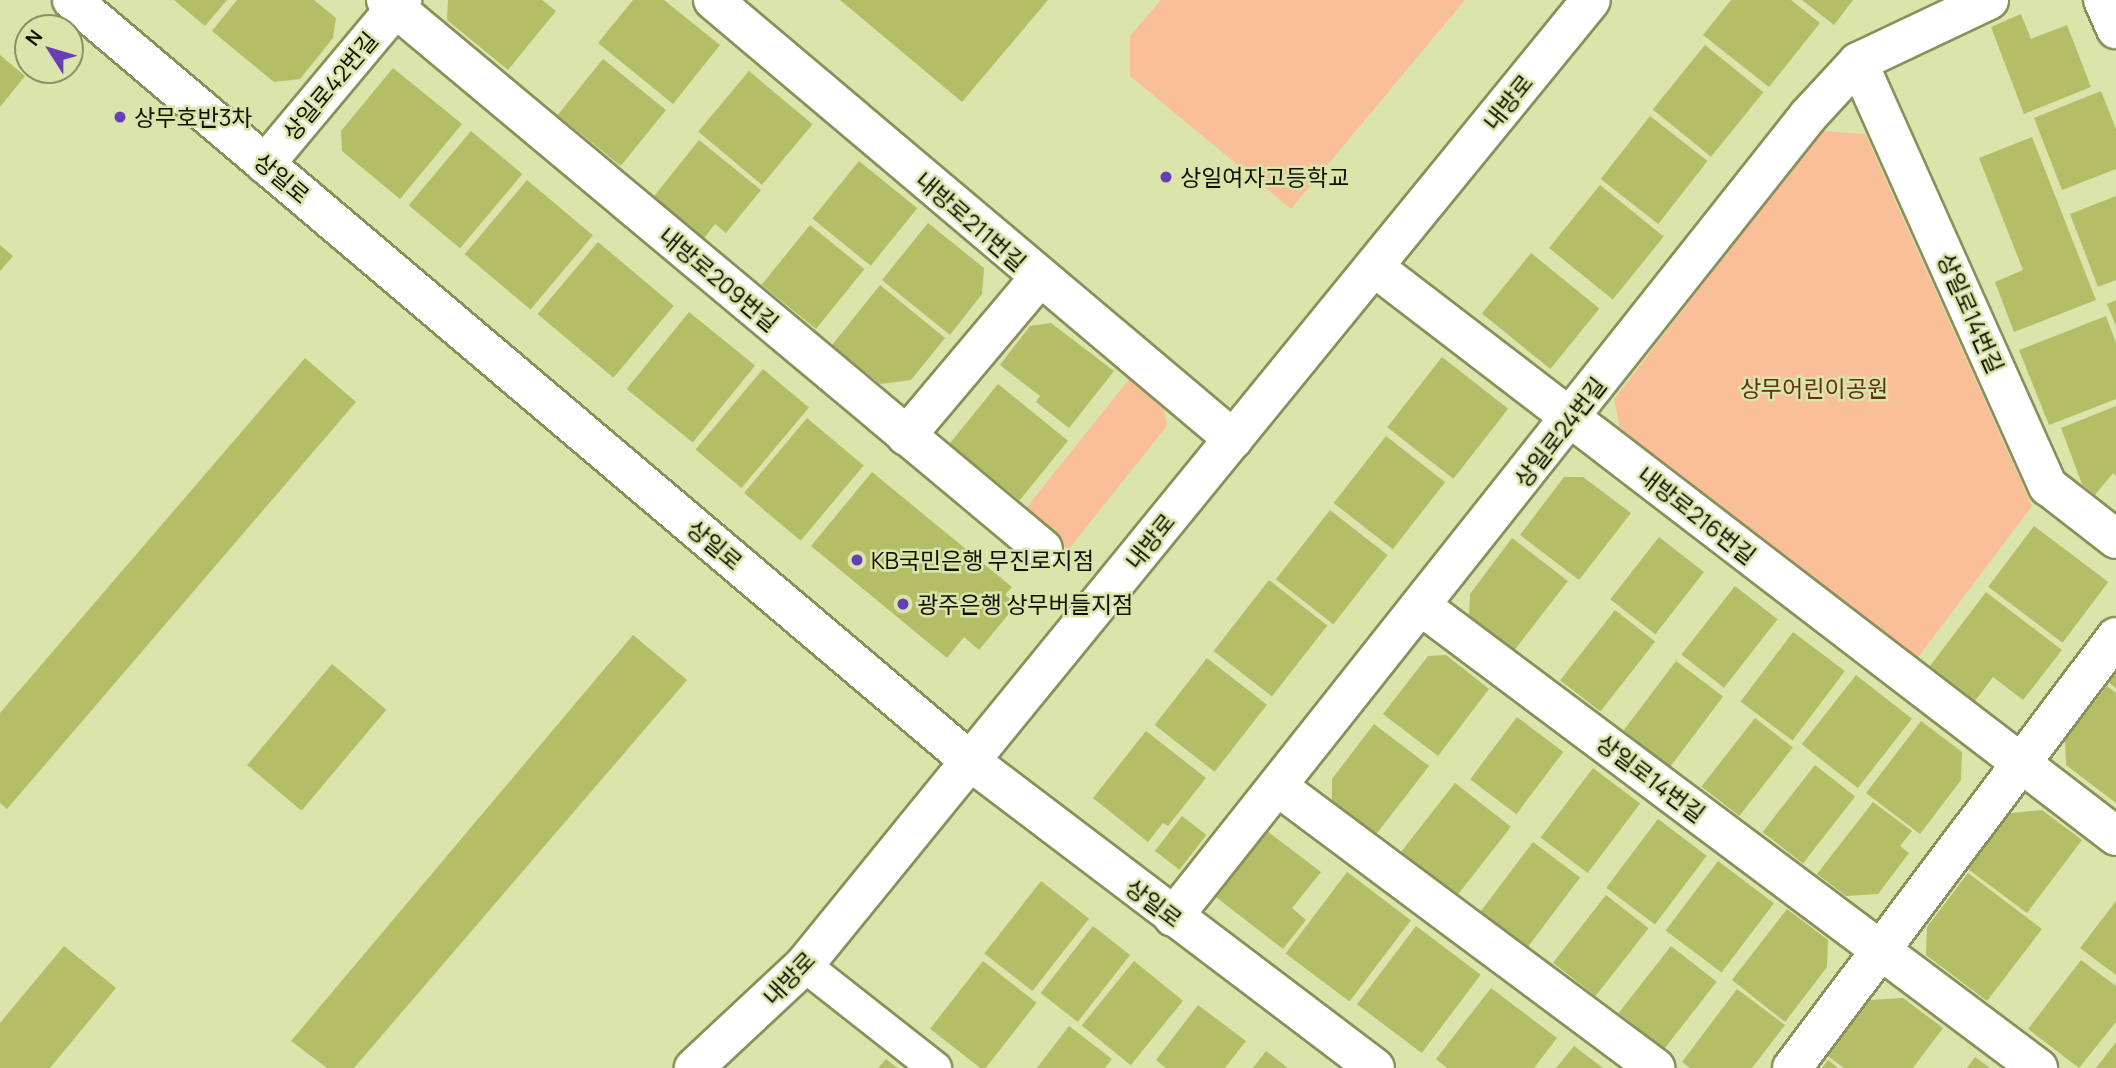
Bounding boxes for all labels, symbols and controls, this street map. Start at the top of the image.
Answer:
north arrow [14,14,84,84]
text: N [19,24,48,51]
street label: 상일로42번길 [277,26,383,146]
street label: 내방로 [1477,69,1539,135]
place label: 상무호반3차 [134,103,253,131]
marker: 상무호반3차 [112,109,128,125]
street label: 상일로 [249,147,315,209]
place label: 상일여자고등학교 [1180,163,1349,191]
street label: 내방로211번길 [910,166,1032,276]
marker: 상일여자고등학교 [1158,169,1174,185]
street label: 내방로209번길 [654,221,784,337]
street label: 상일로14번길 [1932,249,2010,377]
street label: 상일로24번길 [1508,371,1612,493]
park label: 상무어린이공원 [1740,374,1888,402]
street label: 내방로216번길 [1632,460,1762,570]
street label: 내방로 [1119,508,1181,574]
street label: 상일로 [682,514,748,576]
place label: KB국민은행 무진로지점 [871,546,1094,574]
marker: KB국민은행 무진로지점 [849,552,865,568]
place label: 광주은행 상무버들지점 [917,590,1133,618]
marker: 광주은행 상무버들지점 [895,596,911,612]
street label: 상일로14번길 [1591,728,1711,828]
street label: 상일로 [1120,873,1188,933]
street label: 내방로 [757,946,821,1010]

